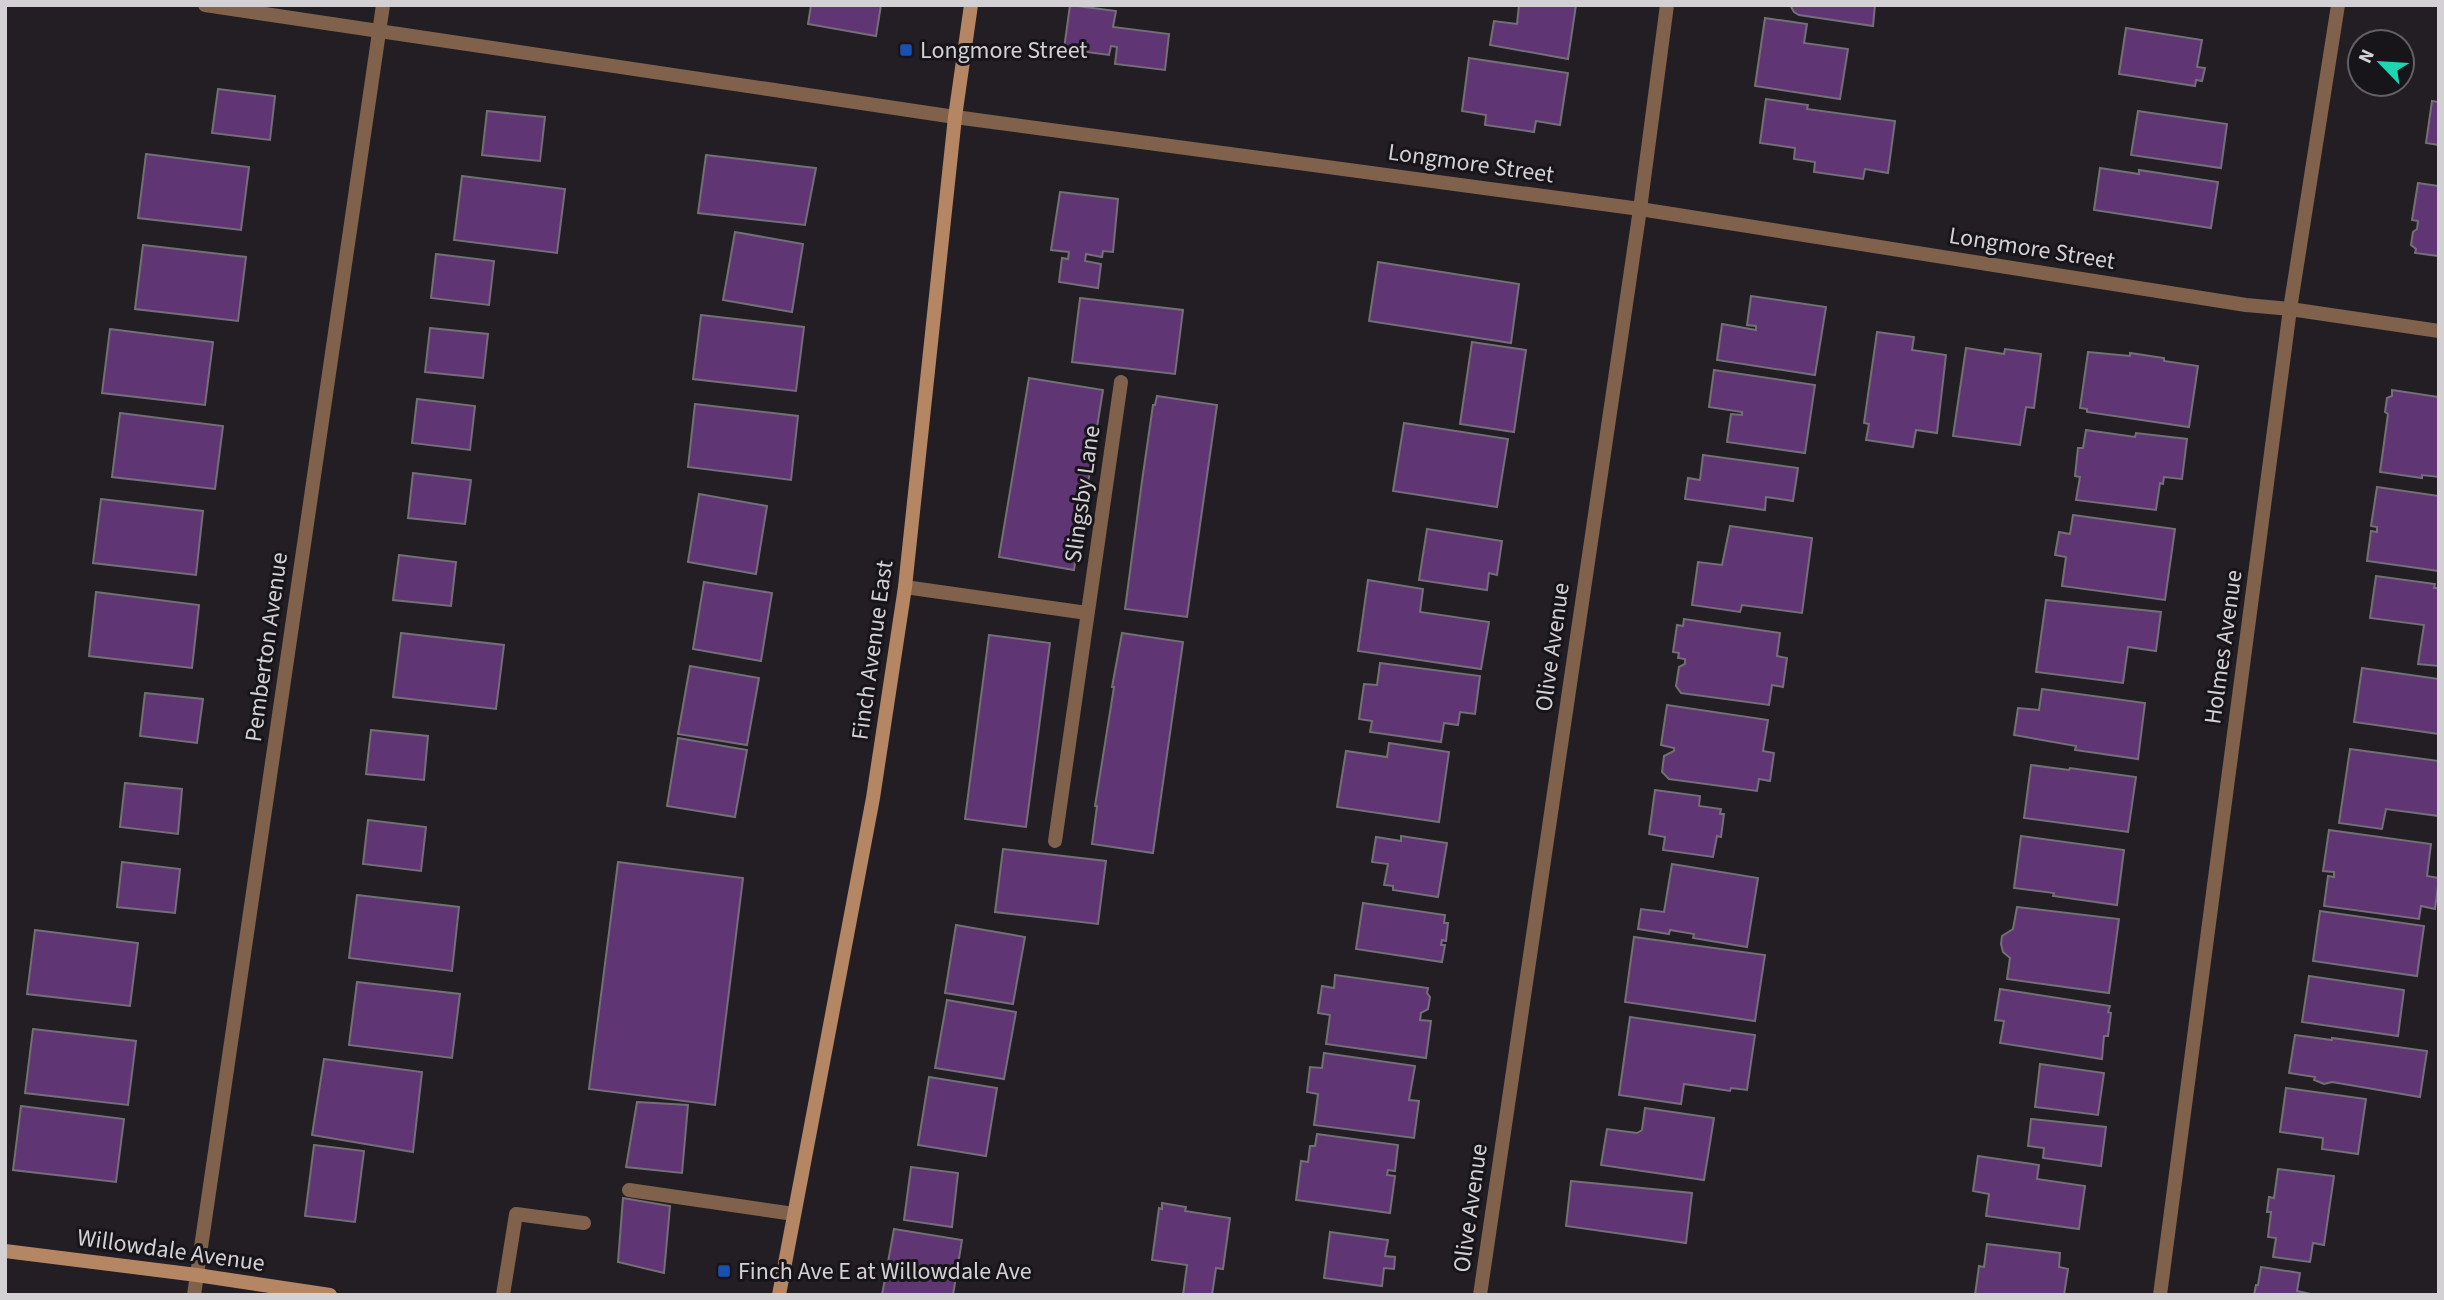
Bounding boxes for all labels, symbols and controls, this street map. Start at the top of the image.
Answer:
north arrow [2346,28,2416,98]
place label: Longmore Street [920,33,1087,68]
marker: Longmore Street [898,42,914,58]
text: N [2352,45,2382,68]
street label: Longmore Street [1386,135,1556,192]
street label: Longmore Street [1946,218,2117,279]
street label: Slingsby Lane [1056,423,1109,565]
street label: Pemberton Avenue [236,550,297,744]
street label: Finch Avenue East [843,558,902,742]
street label: Holmes Avenue [2195,568,2252,726]
street label: Olive Avenue [1526,580,1579,714]
street label: Olive Avenue [1444,1141,1497,1275]
street label: Willowdale Avenue [75,1220,267,1281]
place label: Finch Ave E at Willowdale Ave [738,1254,1032,1289]
marker: Finch Ave E at Willowdale Ave [716,1263,732,1279]

